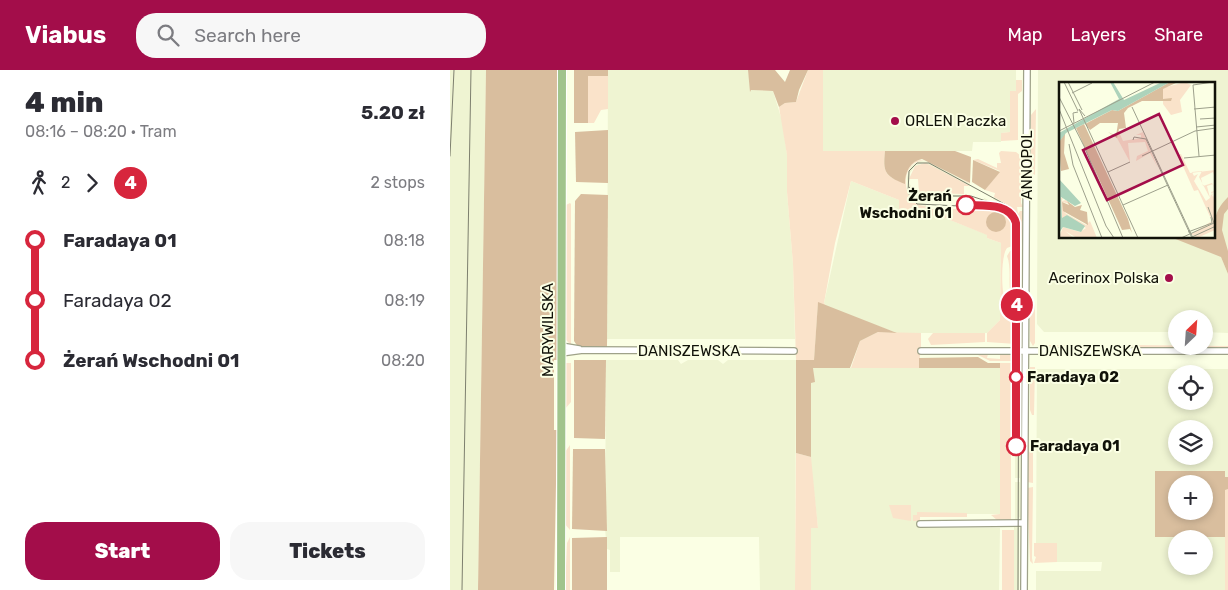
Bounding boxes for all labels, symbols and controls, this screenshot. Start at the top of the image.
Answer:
search box [136,13,486,58]
text: Viabus [25,21,106,49]
icon: search [154,21,182,49]
text: Search here [194,24,301,47]
text: Map [1008,24,1043,46]
text: Layers [1071,24,1126,46]
text: Share [1154,24,1203,46]
inset map [1059,82,1216,239]
text: 4 min [25,86,103,119]
text: 5.20 zł [361,101,425,124]
place label: ORLEN Paczka [905,112,1006,130]
marker: ORLEN Paczka [889,115,901,127]
text: 08:16 – 08:20 · Tram [25,122,177,141]
street label: ANNOPOL [1018,130,1036,200]
icon: walk [25,169,53,197]
icon: forward [78,169,106,197]
text: 4 [124,172,137,194]
text: 2 [61,173,70,192]
text: 2 stops [370,173,425,192]
place label: Żerań Wschodni 01 [859,187,952,222]
marker: Żerań Wschodni 01 [956,195,976,215]
text: Faradaya 01 [63,229,177,252]
text: 08:18 [384,231,425,250]
place label: Acerinox Polska [1048,269,1159,287]
marker: Acerinox Polska [1163,272,1175,284]
street label: MARYWILSKA [539,283,557,377]
text: Faradaya 02 [63,289,172,312]
line badge: 4 [1001,289,1033,321]
text: 08:19 [384,291,425,310]
text: 4 [1011,294,1023,316]
north arrow [1168,310,1212,355]
map controls [1168,310,1213,575]
street label: DANISZEWSKA [638,342,740,360]
street label: DANISZEWSKA [1039,342,1141,360]
text: Żerań Wschodni 01 [63,349,240,372]
text: 08:20 [381,351,425,370]
button: locate [1168,365,1213,410]
place label: Faradaya 02 [1027,368,1119,386]
marker: Faradaya 02 [1009,370,1023,384]
button: layers [1168,420,1213,465]
marker: Faradaya 01 [1006,436,1026,456]
place label: Faradaya 01 [1030,437,1120,455]
button: + [1168,475,1213,520]
button: Start [25,522,220,580]
button: Tickets [230,522,425,580]
button: − [1168,530,1213,575]

